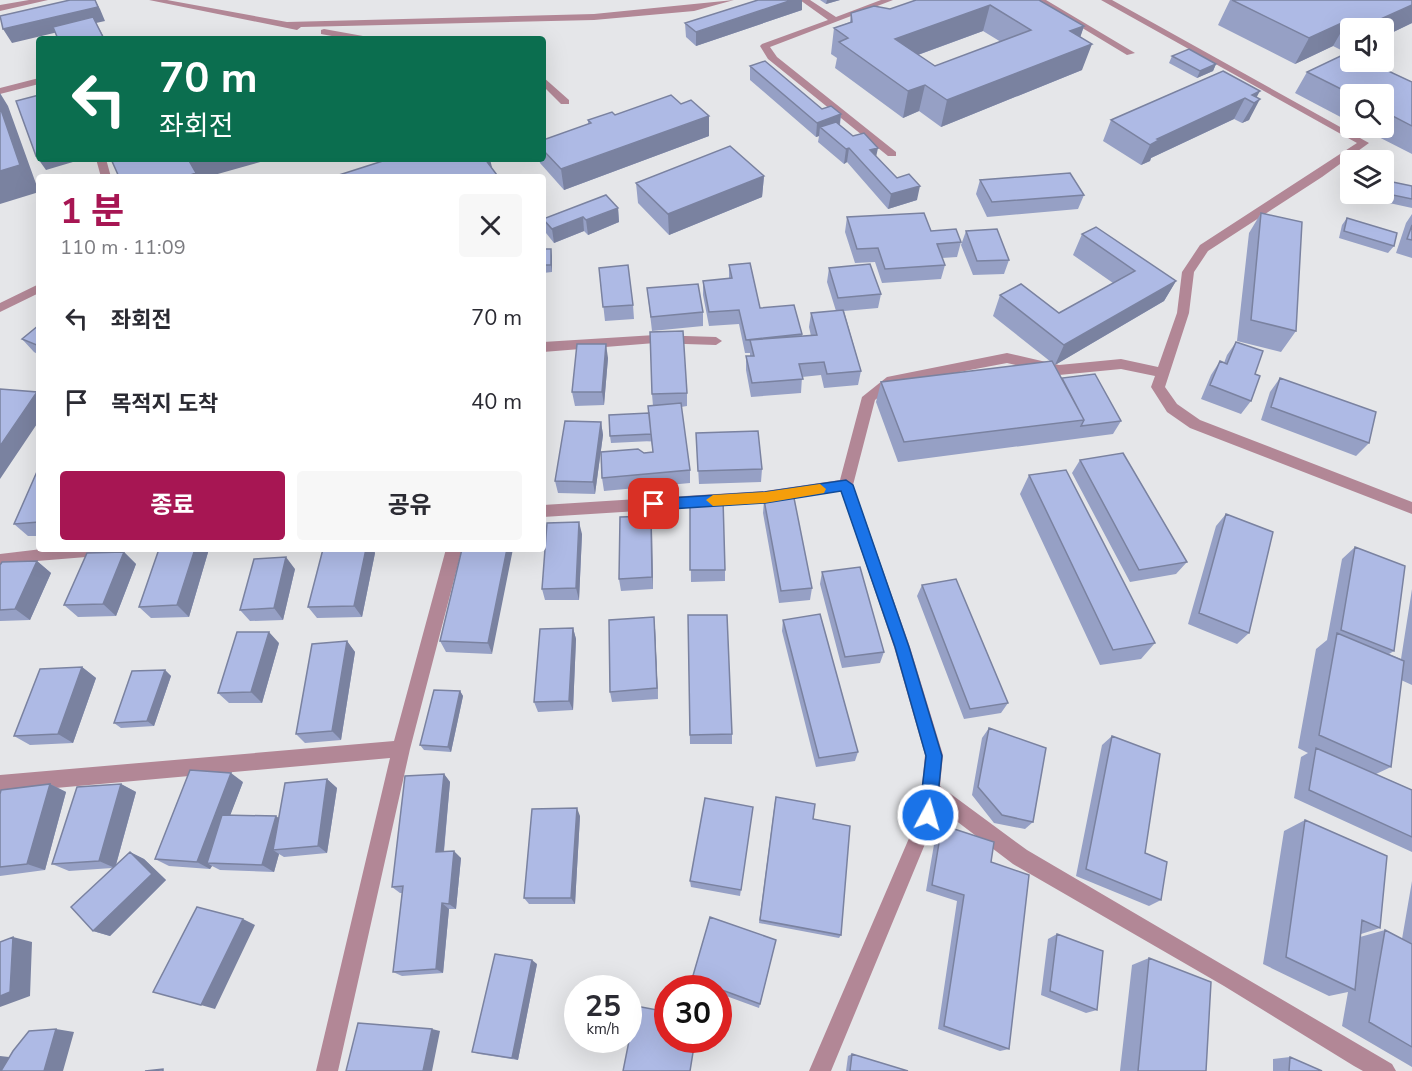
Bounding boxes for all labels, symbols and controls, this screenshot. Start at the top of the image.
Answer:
map controls [1340,18,1394,204]
button: sound [1340,18,1394,72]
text: 70 m [159,50,258,107]
icon: left [60,60,138,138]
button: search [1340,84,1394,138]
text: 좌회전 [159,108,234,145]
button: layers [1340,150,1394,204]
text: 1 분 [60,187,124,236]
button: close [459,194,522,257]
text: 110 m · 11:09 [60,234,186,261]
icon: left [60,302,93,335]
text: 70 m [471,303,522,333]
text: 좌회전 [111,305,172,335]
icon: arrive [60,386,93,419]
text: 40 m [471,387,522,417]
text: 목적지 도착 [111,389,218,419]
button: 종료 [60,471,285,540]
button: 공유 [297,471,522,540]
pin [628,478,679,529]
icon: arrive [637,487,670,520]
position arrow [896,783,960,847]
speed limit sign: 30 [654,975,732,1053]
text: 25 [585,986,621,1027]
text: km/h [586,1019,620,1039]

